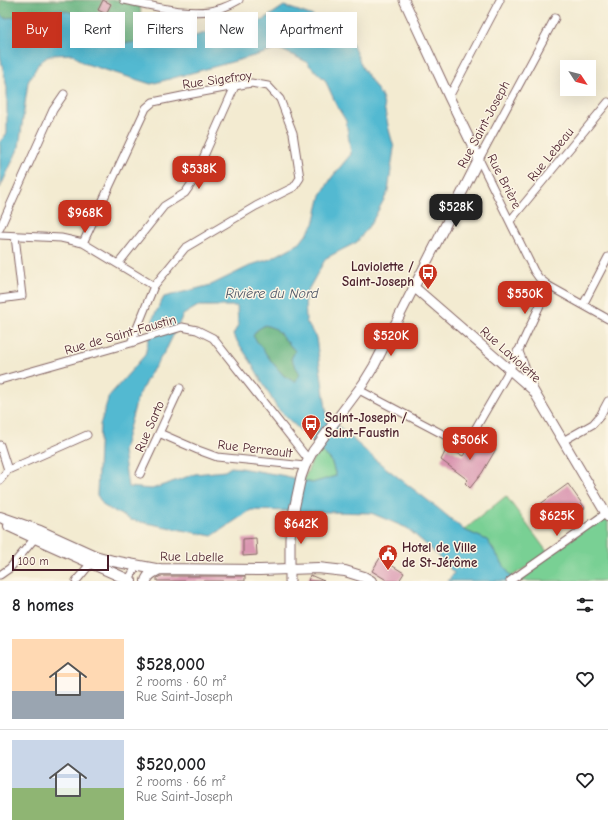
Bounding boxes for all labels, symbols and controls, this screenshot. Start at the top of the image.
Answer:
chip: Buy [12,12,62,48]
chip: Rent [70,12,125,48]
chip: Filters [133,12,197,48]
chip: New [205,12,258,48]
chip: Apartment [266,12,357,48]
north arrow [560,60,596,96]
map controls [560,60,596,96]
street label: Rue Sigefroy [181,67,253,92]
street label: Rue Saint-Joseph [454,78,513,170]
street label: Rue Lebeau [524,124,577,184]
street label: Rue Brière [484,151,525,212]
pin: $538K [171,156,227,190]
text: $538K [181,161,217,176]
pin: $528K [428,194,484,228]
text: $528K [438,199,474,214]
pin: $968K [57,200,113,234]
text: $968K [67,205,103,220]
place label: Laviolette / Saint-Joseph [342,259,414,289]
bus stop icon: Laviolette / Saint-Joseph [417,262,439,290]
pin: $550K [497,281,553,315]
water label: Rivière du Nord [225,285,319,302]
text: $550K [507,286,543,301]
street label: Rue de Saint-Faustin [63,311,178,358]
pin: $520K [363,323,419,357]
street label: Rue Laviolette [477,323,544,386]
text: $520K [373,328,409,343]
street label: Rue Sarto [132,398,167,454]
place label: Saint-Joseph / Saint-Faustin [325,410,408,440]
bus stop icon: Saint-Joseph / Saint-Faustin [300,413,322,441]
pin: $506K [442,427,498,461]
text: $506K [452,432,488,447]
street label: Rue Perreault [217,436,294,461]
pin: $625K [529,503,585,537]
text: $625K [539,508,575,523]
pin: $642K [273,511,329,545]
text: $642K [284,516,318,531]
place label: Hotel de Ville de St-Jérôme [402,540,478,570]
public building icon: Hotel de Ville de St-Jérôme [377,543,399,571]
street label: Rue Labelle [160,548,225,565]
scale bar [12,553,109,572]
text: 100 m [18,555,49,568]
icon: filters [574,594,596,616]
text: 8 homes [12,596,74,615]
icon: home [44,655,92,703]
text: $528,000 [136,655,205,674]
icon: heart [574,668,596,690]
text: 2 rooms · 60 m² [136,674,226,689]
text: Rue Saint-Joseph [136,689,233,704]
text: $520,000 [136,755,206,774]
icon: home [44,756,92,804]
icon: heart [574,769,596,791]
text: 2 rooms · 66 m² [136,774,225,789]
text: Rue Saint-Joseph [136,789,233,804]

